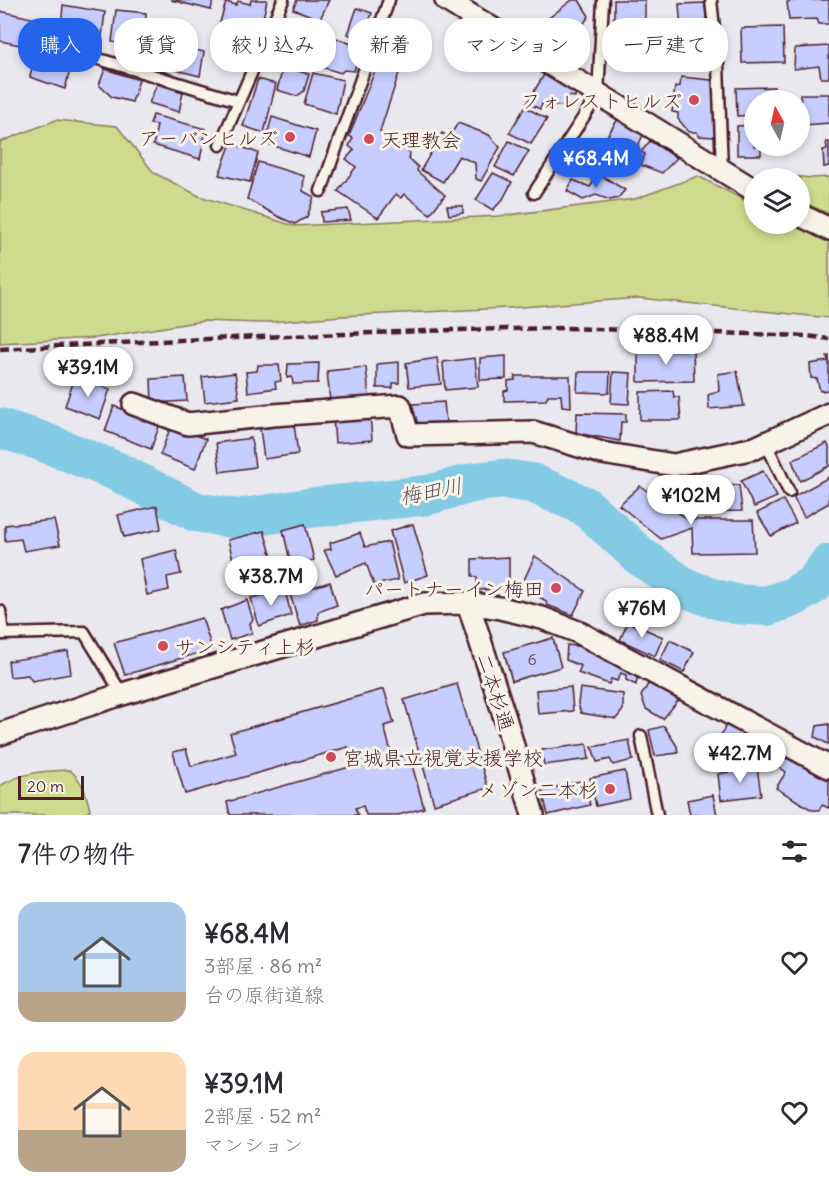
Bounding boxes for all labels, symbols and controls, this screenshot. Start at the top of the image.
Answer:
chip: 購入 [18,18,102,72]
chip: 賃貸 [114,18,198,72]
chip: 絞り込み [210,18,336,72]
chip: 新着 [348,18,432,72]
chip: マンション [444,18,590,72]
chip: 一戸建て [602,18,728,72]
place label: フォレストヒルズ [521,88,682,113]
north arrow [744,90,810,156]
map controls [744,90,810,234]
marker: フォレストヒルズ [687,93,701,107]
place label: アーバンヒルズ [139,125,278,150]
place label: 天理教会 [381,127,461,152]
marker: アーバンヒルズ [283,130,297,144]
marker: 天理教会 [362,132,376,146]
pin: ¥68.4M [547,138,645,189]
text: ¥68.4M [563,145,629,170]
button: layers [744,168,810,234]
pin: ¥88.4M [617,315,715,366]
text: ¥88.4M [633,322,699,347]
pin: ¥39.1M [39,347,137,398]
text: ¥39.1M [57,354,119,379]
water label: 梅田川 [398,472,464,510]
pin: ¥102M [649,475,733,526]
text: ¥102M [661,482,721,507]
pin: ¥38.7M [222,556,320,607]
text: ¥38.7M [239,563,303,588]
place label: パートナーイン梅田 [364,576,544,601]
marker: パートナーイン梅田 [549,581,563,595]
pin: ¥76M [606,588,678,639]
text: ¥76M [617,595,667,620]
place label: サンシティ上杉 [175,634,315,659]
marker: サンシティ上杉 [156,639,170,653]
house number: 6 [527,649,537,669]
street label: 二本杉通 [472,650,520,734]
pin: ¥42.7M [691,733,789,784]
text: ¥42.7M [708,740,772,765]
place label: 宮城県立視覚支援学校 [343,745,543,770]
marker: 宮城県立視覚支援学校 [324,750,338,764]
scale bar [18,773,84,800]
text: 20 m [27,776,64,796]
place label: メゾン二本杉 [478,777,598,802]
marker: メゾン二本杉 [603,782,617,796]
icon: filters [778,835,811,868]
text: 7件の物件 [18,837,135,870]
text: ¥68.4M [204,917,290,950]
icon: home [66,926,138,998]
icon: heart [778,946,811,979]
text: 3部屋 · 86 m² [204,953,322,978]
text: 台の原街道線 [204,982,324,1007]
text: ¥39.1M [204,1067,284,1100]
icon: home [66,1076,138,1148]
icon: heart [778,1096,811,1129]
text: 2部屋 · 52 m² [204,1103,321,1128]
text: マンション [204,1132,303,1157]

